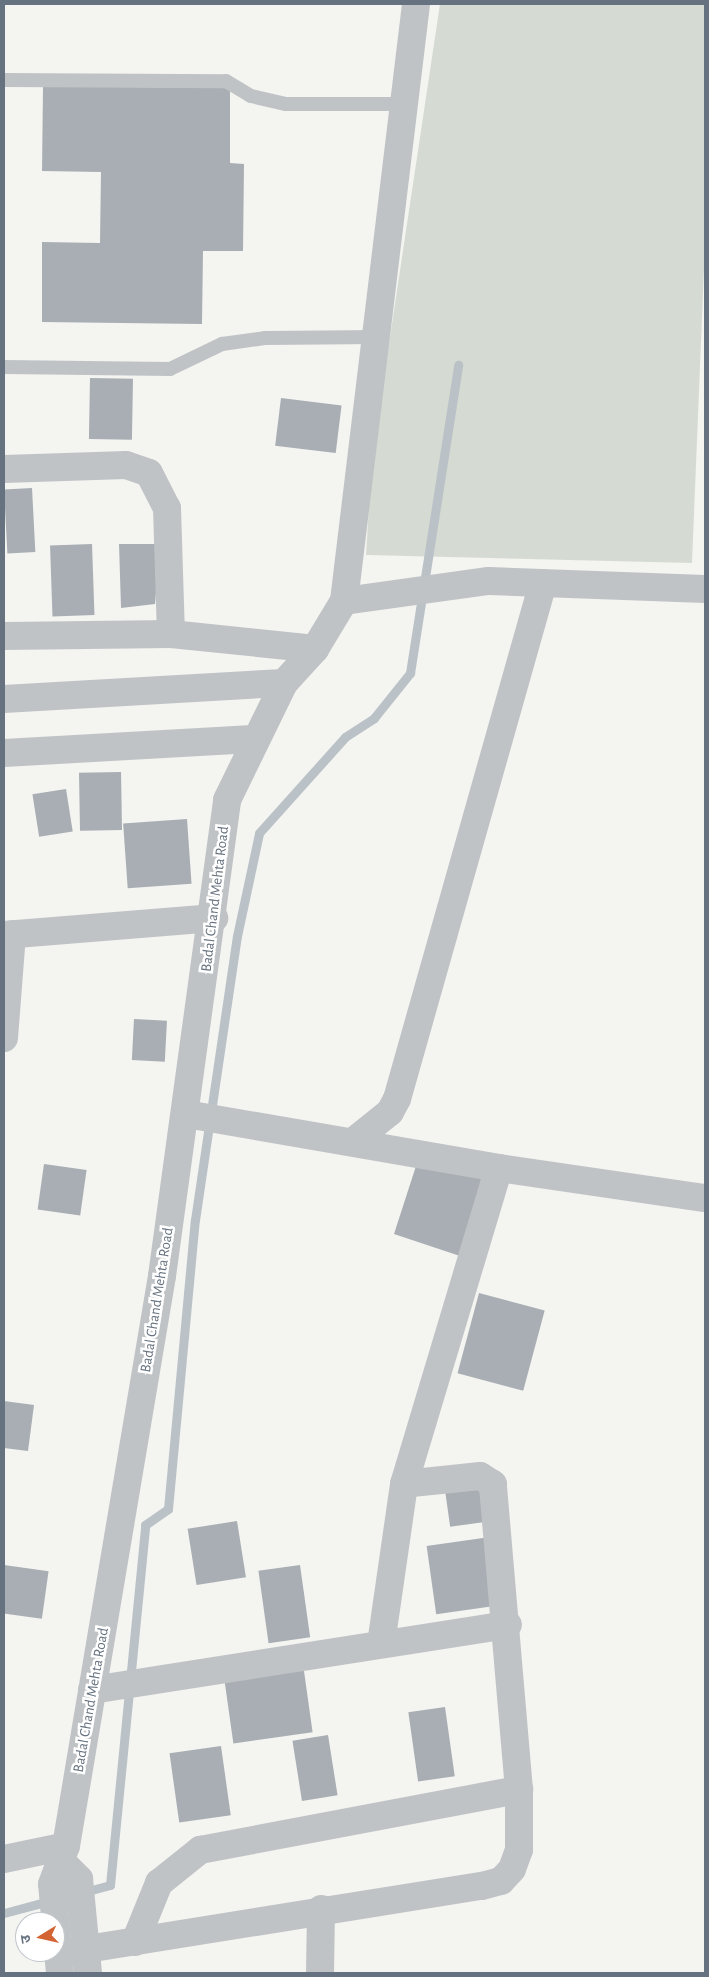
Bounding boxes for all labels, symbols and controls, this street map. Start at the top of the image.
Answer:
street label: Badal Chand Mehta Road [197,825,233,973]
street label: Badal Chand Mehta Road [137,1226,177,1374]
street label: Badal Chand Mehta Road [69,1626,113,1774]
north arrow [15,1912,65,1962]
text: उ [19,1934,34,1944]

